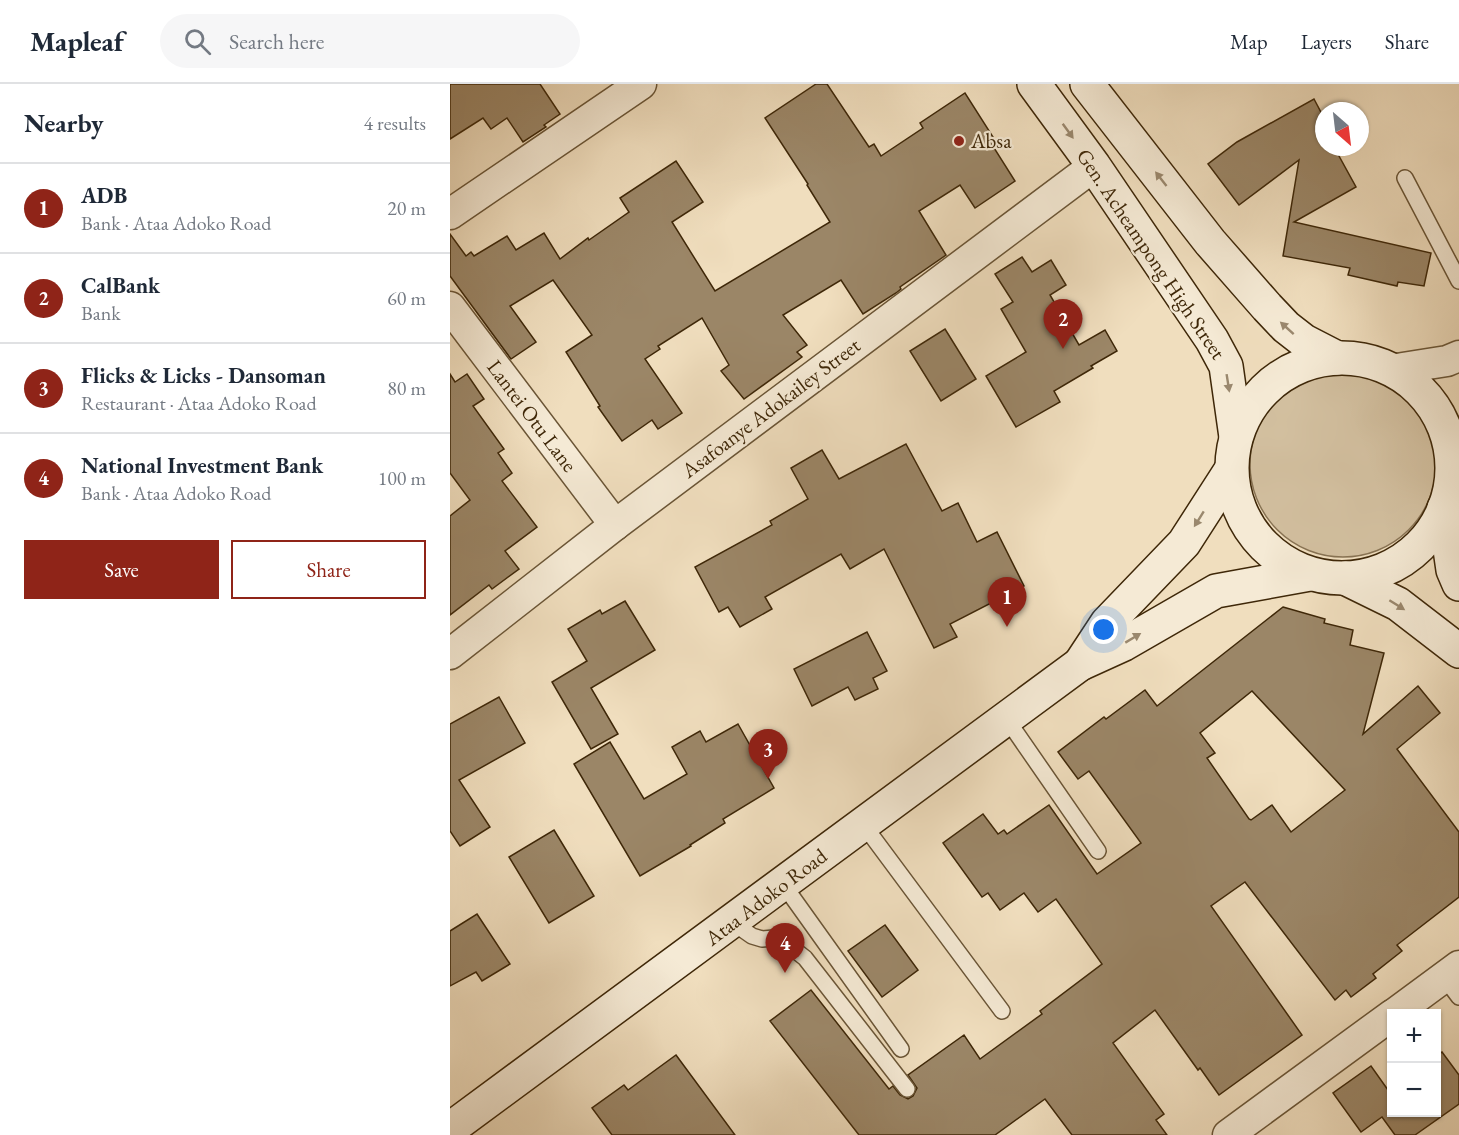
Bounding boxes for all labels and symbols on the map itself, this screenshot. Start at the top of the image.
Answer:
north arrow [1315,102,1369,156]
one-way arrow [1062,123,1074,139]
place label: Absa [970,127,1012,154]
marker: Absa [952,134,966,148]
street label: Gen. Acheampong High Street [1071,143,1232,365]
one-way arrow [1156,172,1168,187]
pin: 2 [1044,300,1082,349]
one-way arrow [1280,322,1295,335]
street label: Asafoanye Adokailey Street [675,331,866,484]
street label: Lantei Otu Lane [481,354,583,477]
one-way arrow [1224,374,1233,393]
one-way arrow [1194,511,1205,527]
pin: 1 [988,578,1026,627]
one-way arrow [1389,599,1405,610]
your location [1089,615,1118,644]
one-way arrow [1125,633,1141,644]
pin: 3 [748,730,788,779]
street label: Ataa Adoko Road [699,842,832,952]
pin: 4 [766,924,804,973]

